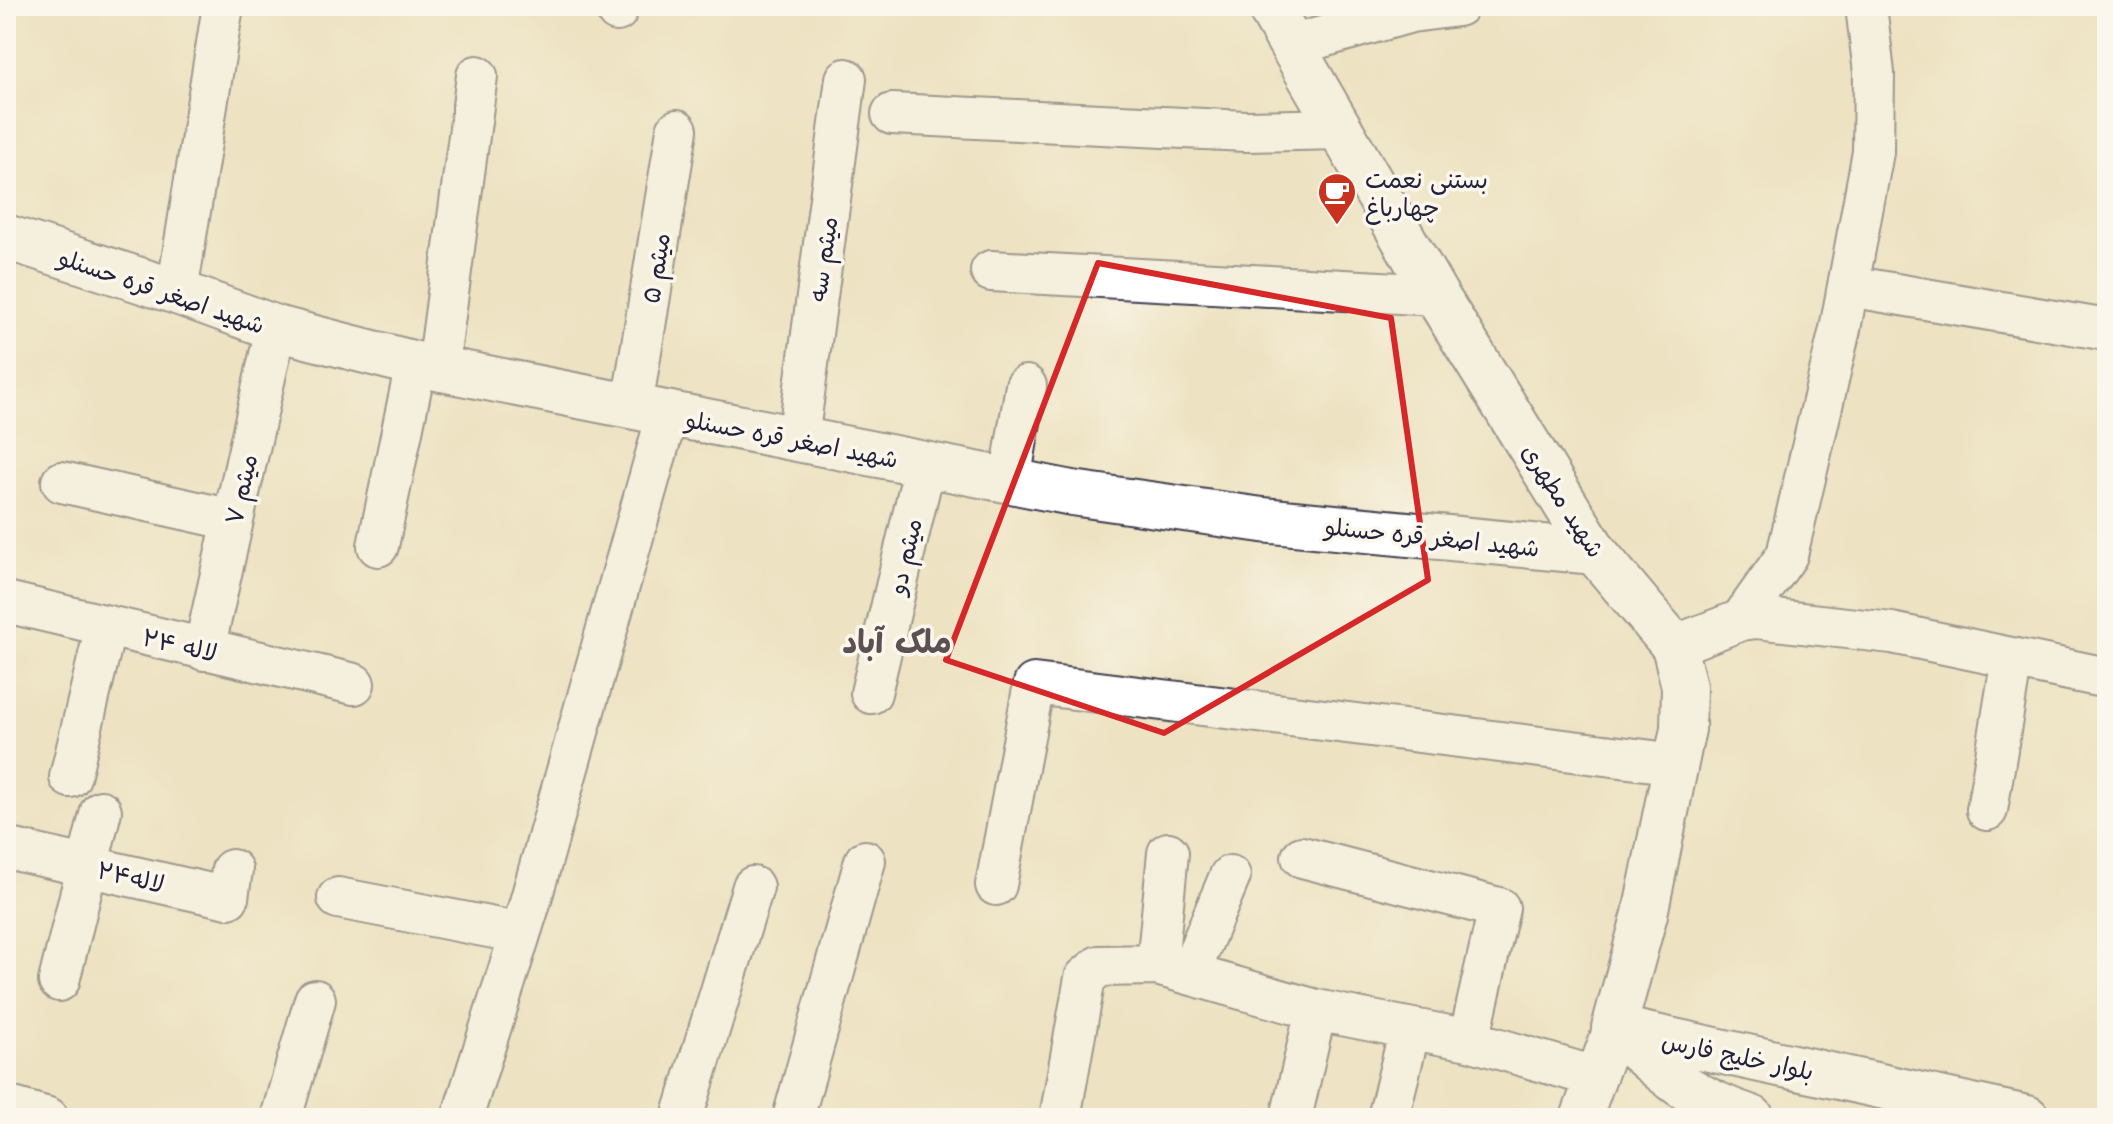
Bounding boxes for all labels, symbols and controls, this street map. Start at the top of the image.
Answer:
place label: بستنی نعمت چهارباغ [1365,163,1488,225]
cafe icon: بستنی نعمت چهارباغ [1316,171,1358,226]
street label: میثم سه [801,214,847,304]
street label: میثم ۵ [634,230,680,306]
street label: شهید اصغر قره حسنلو [54,240,269,341]
street label: شهید اصغر قره حسنلو [682,402,901,475]
street label: شهید مطهری [1516,437,1612,563]
street label: میثم ۷ [217,451,267,528]
street label: شهید اصغر قره حسنلو [1322,509,1541,564]
street label: میثم دو [880,515,932,600]
district label: ملک آباد [842,619,952,662]
street label: لاله ۲۴ [140,620,220,668]
street label: لاله۲۴ [94,853,168,899]
street label: بلوار خلیج فارس [1659,1024,1817,1088]

